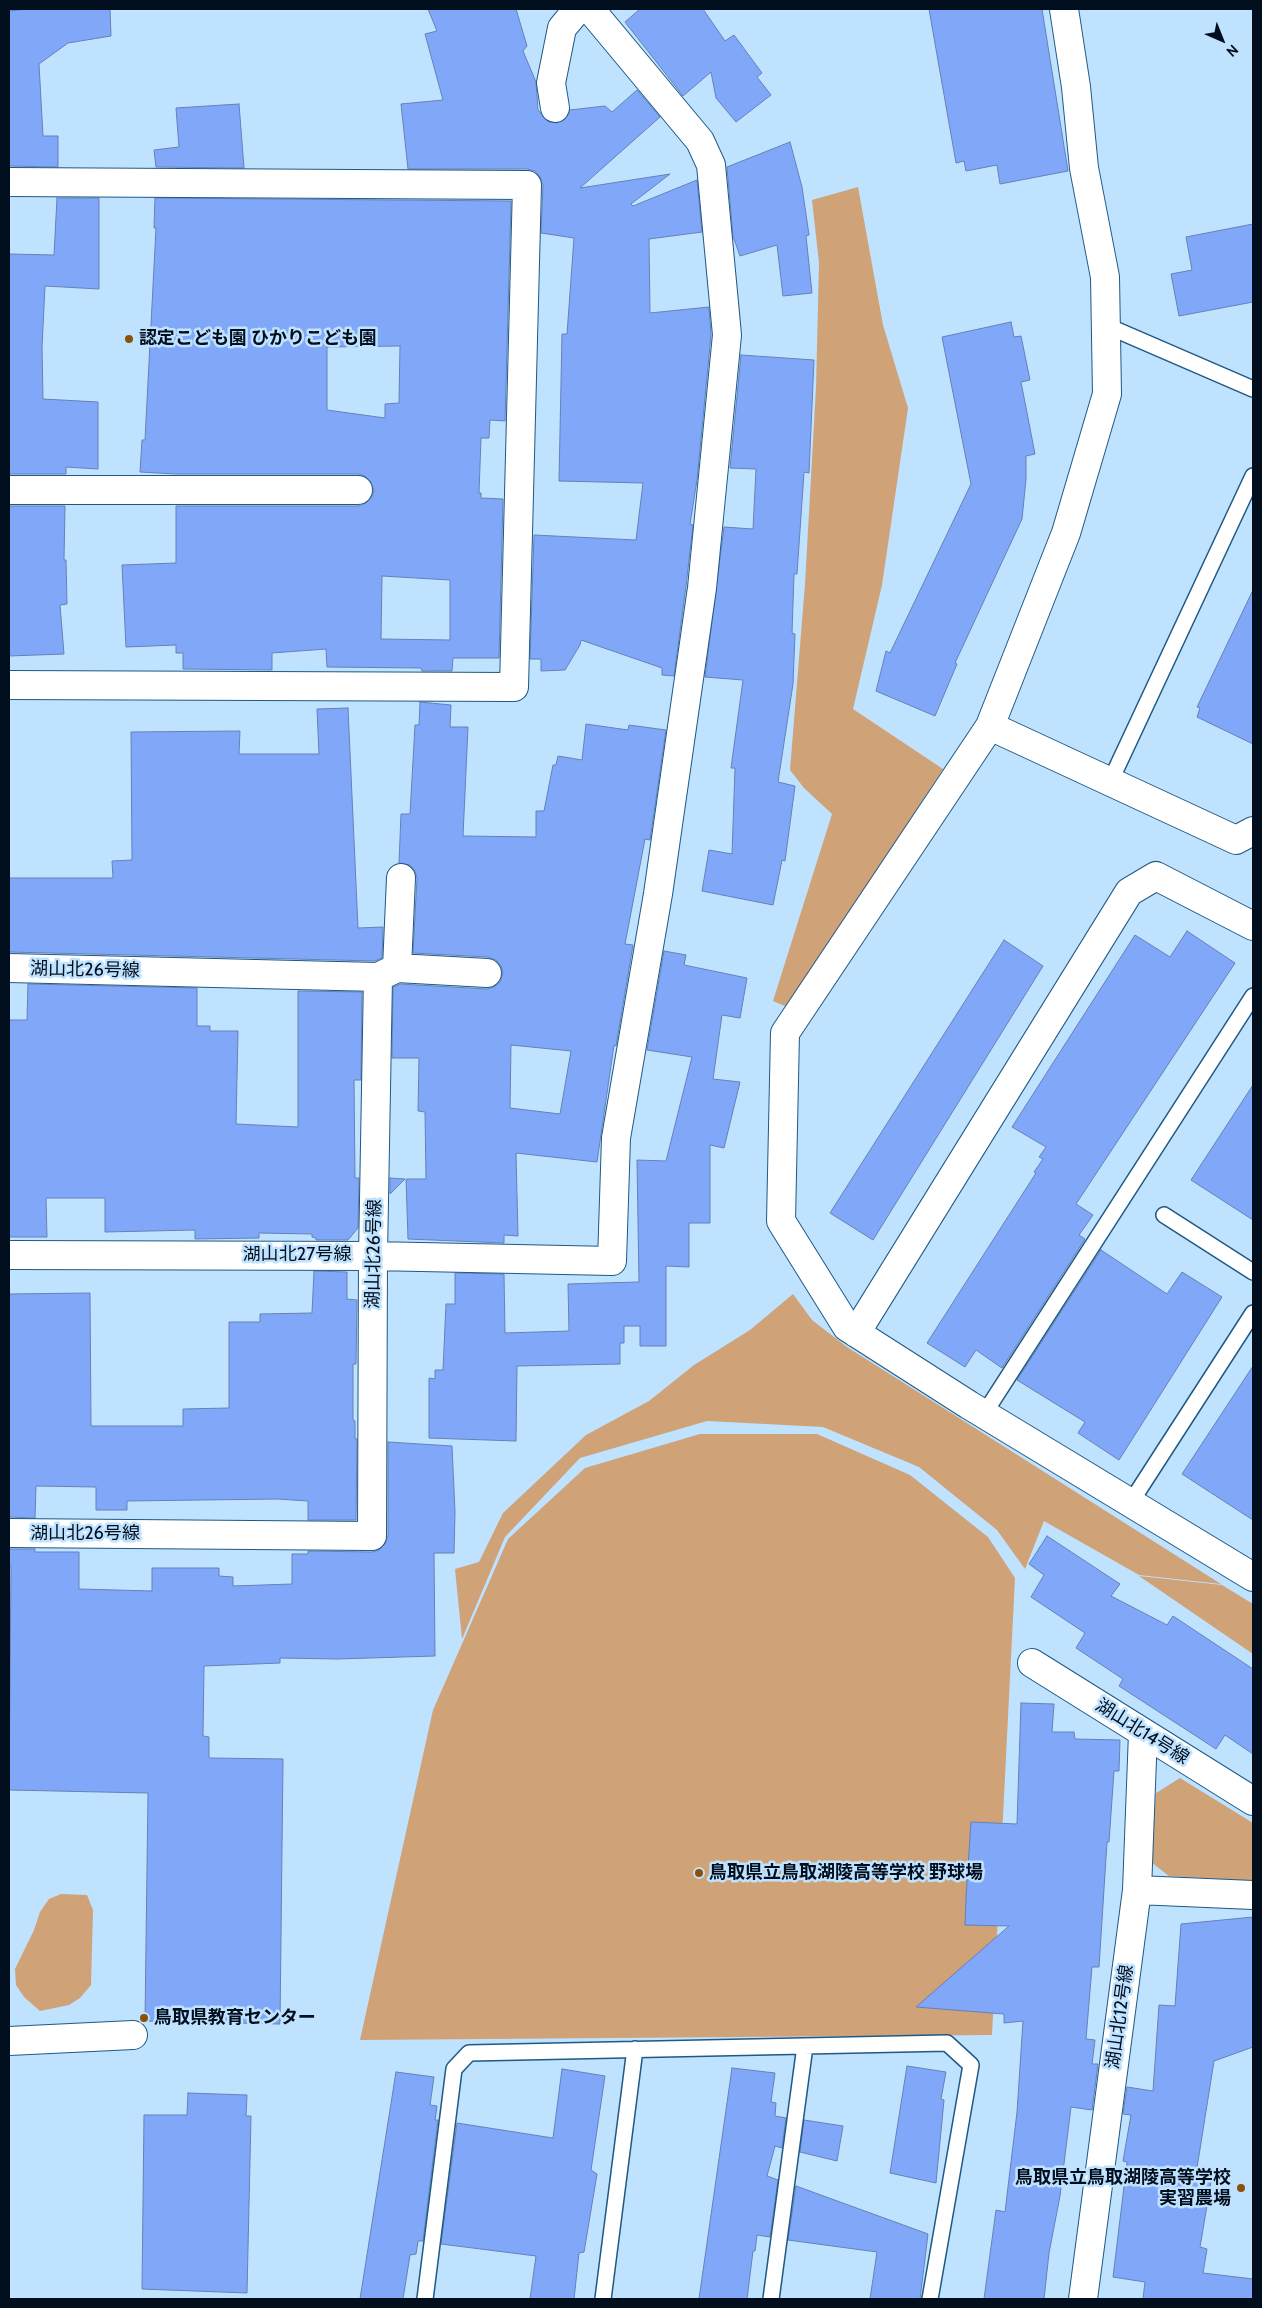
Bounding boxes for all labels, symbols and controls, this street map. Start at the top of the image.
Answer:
north arrow [1197,15,1247,65]
text: N [1223,41,1242,61]
place label: 認定こども園 ひかりこども園 [139,328,377,350]
marker: 認定こども園 ひかりこども園 [123,333,135,345]
street label: 湖山北26号線 [30,958,140,982]
street label: 湖山北26号線 [362,1199,386,1309]
street label: 湖山北27号線 [243,1244,351,1266]
street label: 湖山北26号線 [30,1523,140,1545]
street label: 湖山北14号線 [1091,1695,1193,1769]
place label: 鳥取県立鳥取湖陵高等学校 野球場 [709,1862,983,1884]
marker: 鳥取県立鳥取湖陵高等学校 野球場 [693,1867,705,1879]
street label: 湖山北12号線 [1102,1963,1138,2071]
place label: 鳥取県教育センター [154,2007,316,2029]
marker: 鳥取県教育センター [138,2012,150,2024]
place label: 鳥取県立鳥取湖陵高等学校 実習農場 [1015,2167,1231,2210]
marker: 鳥取県立鳥取湖陵高等学校 実習農場 [1235,2182,1247,2194]

